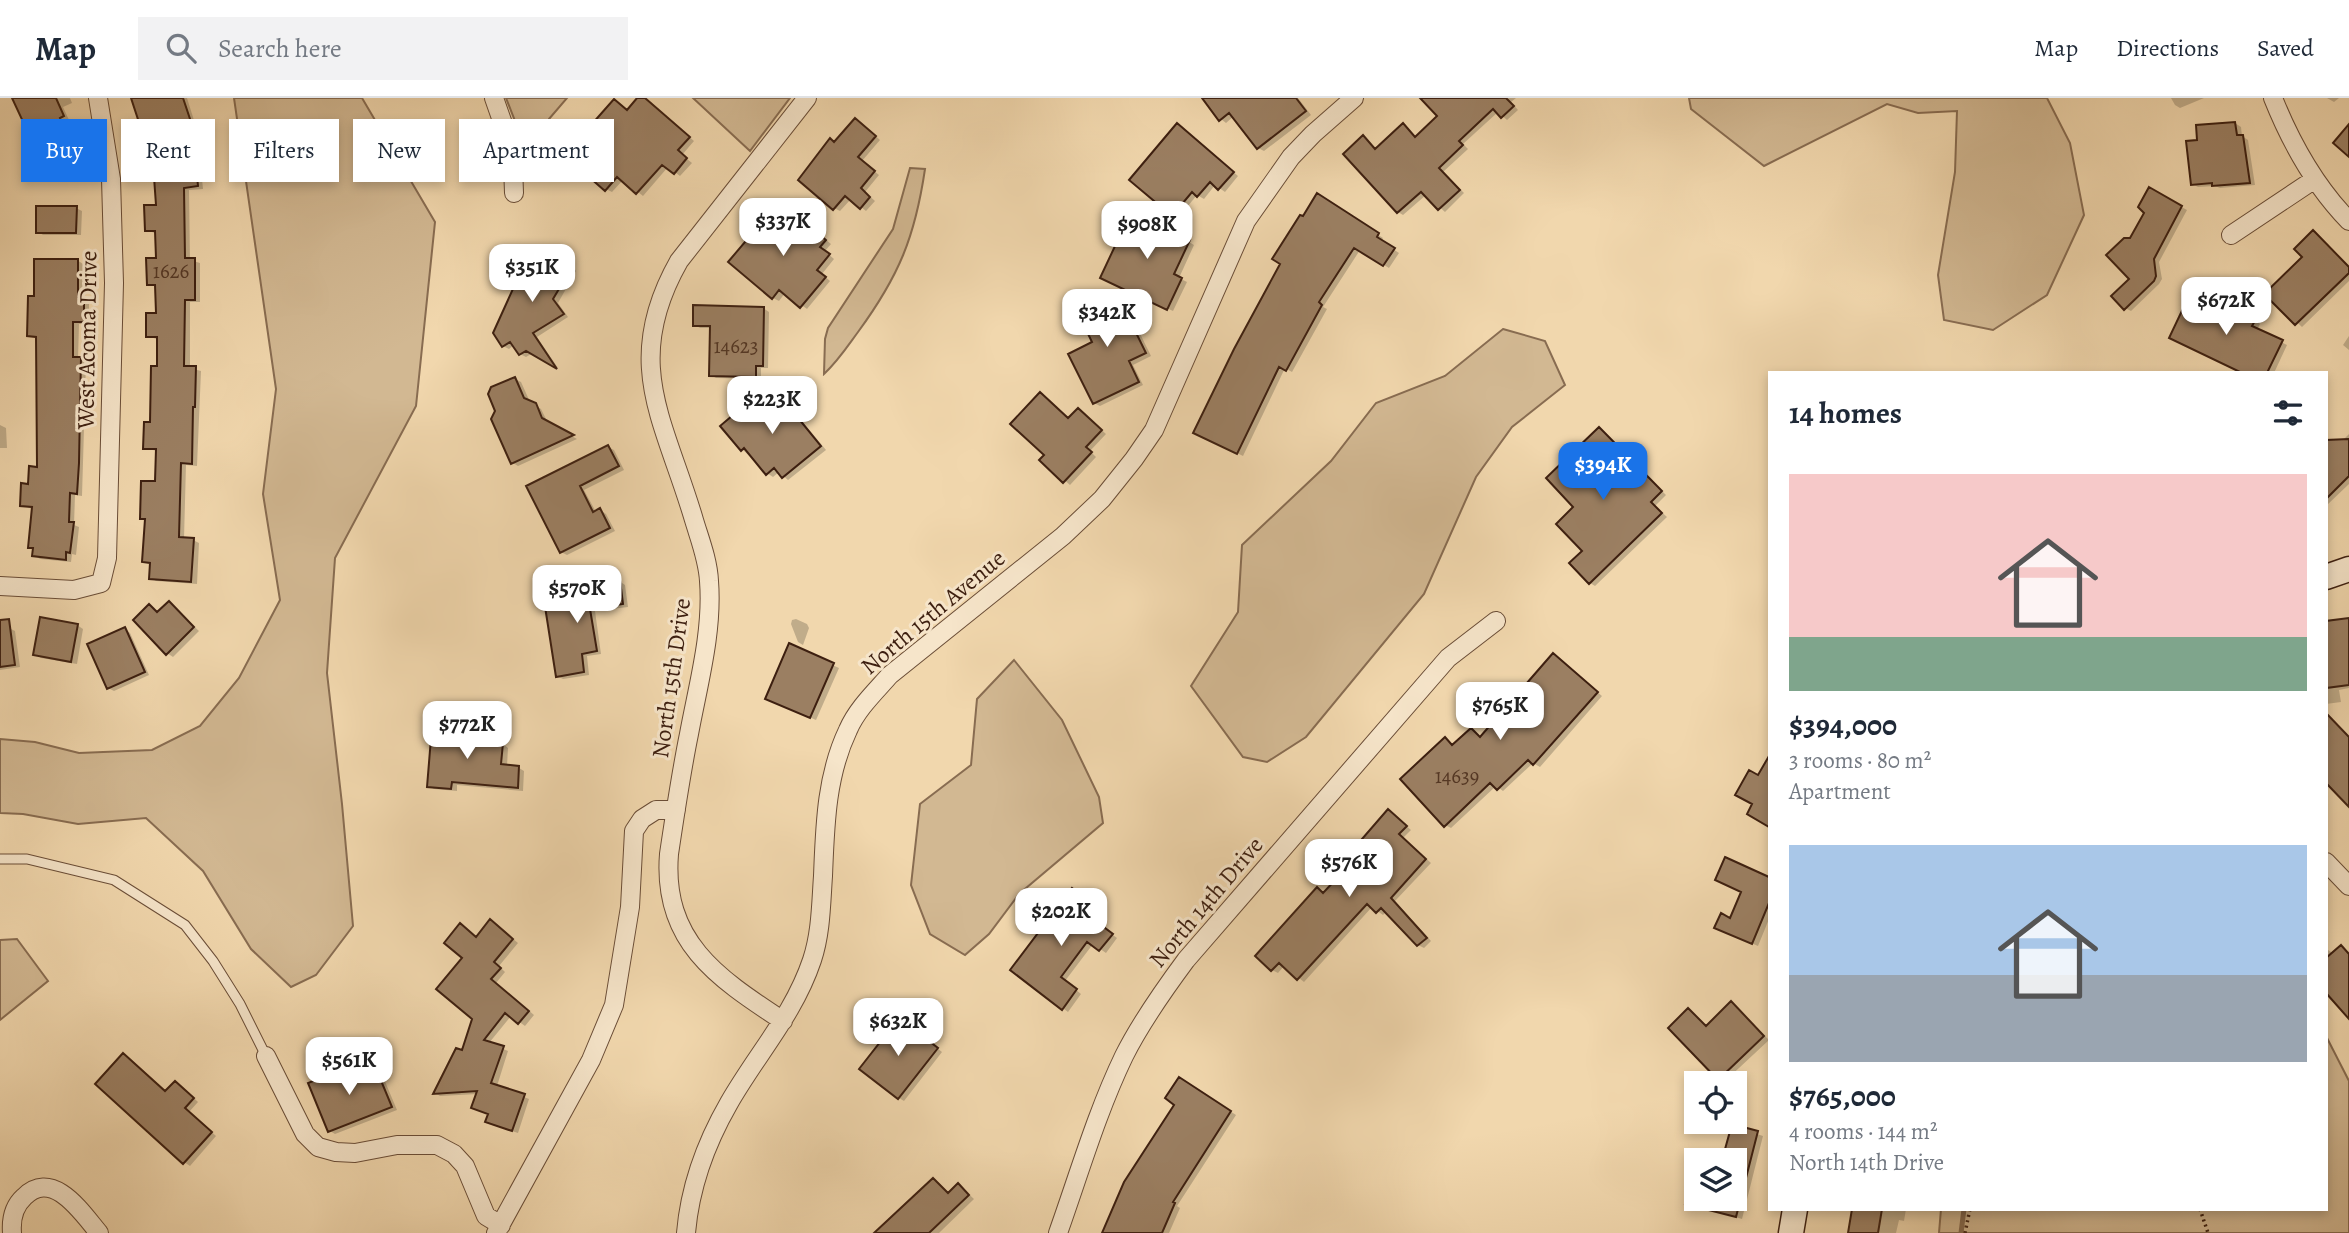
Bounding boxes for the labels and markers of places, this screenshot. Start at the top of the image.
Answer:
pin: $337K [734,198,832,258]
pin: $908K [1098,202,1196,261]
pin: $351K [483,244,581,304]
pin: $672K [2177,278,2275,337]
pin: $342K [1058,289,1156,349]
pin: $223K [723,376,821,436]
pin: $394K [1554,442,1652,502]
pin: $570K [528,566,626,625]
pin: $765K [1451,682,1549,742]
pin: $772K [418,702,516,761]
pin: $576K [1300,840,1398,899]
pin: $202K [1012,888,1110,948]
pin: $632K [849,998,947,1058]
pin: $561K [300,1038,398,1097]

